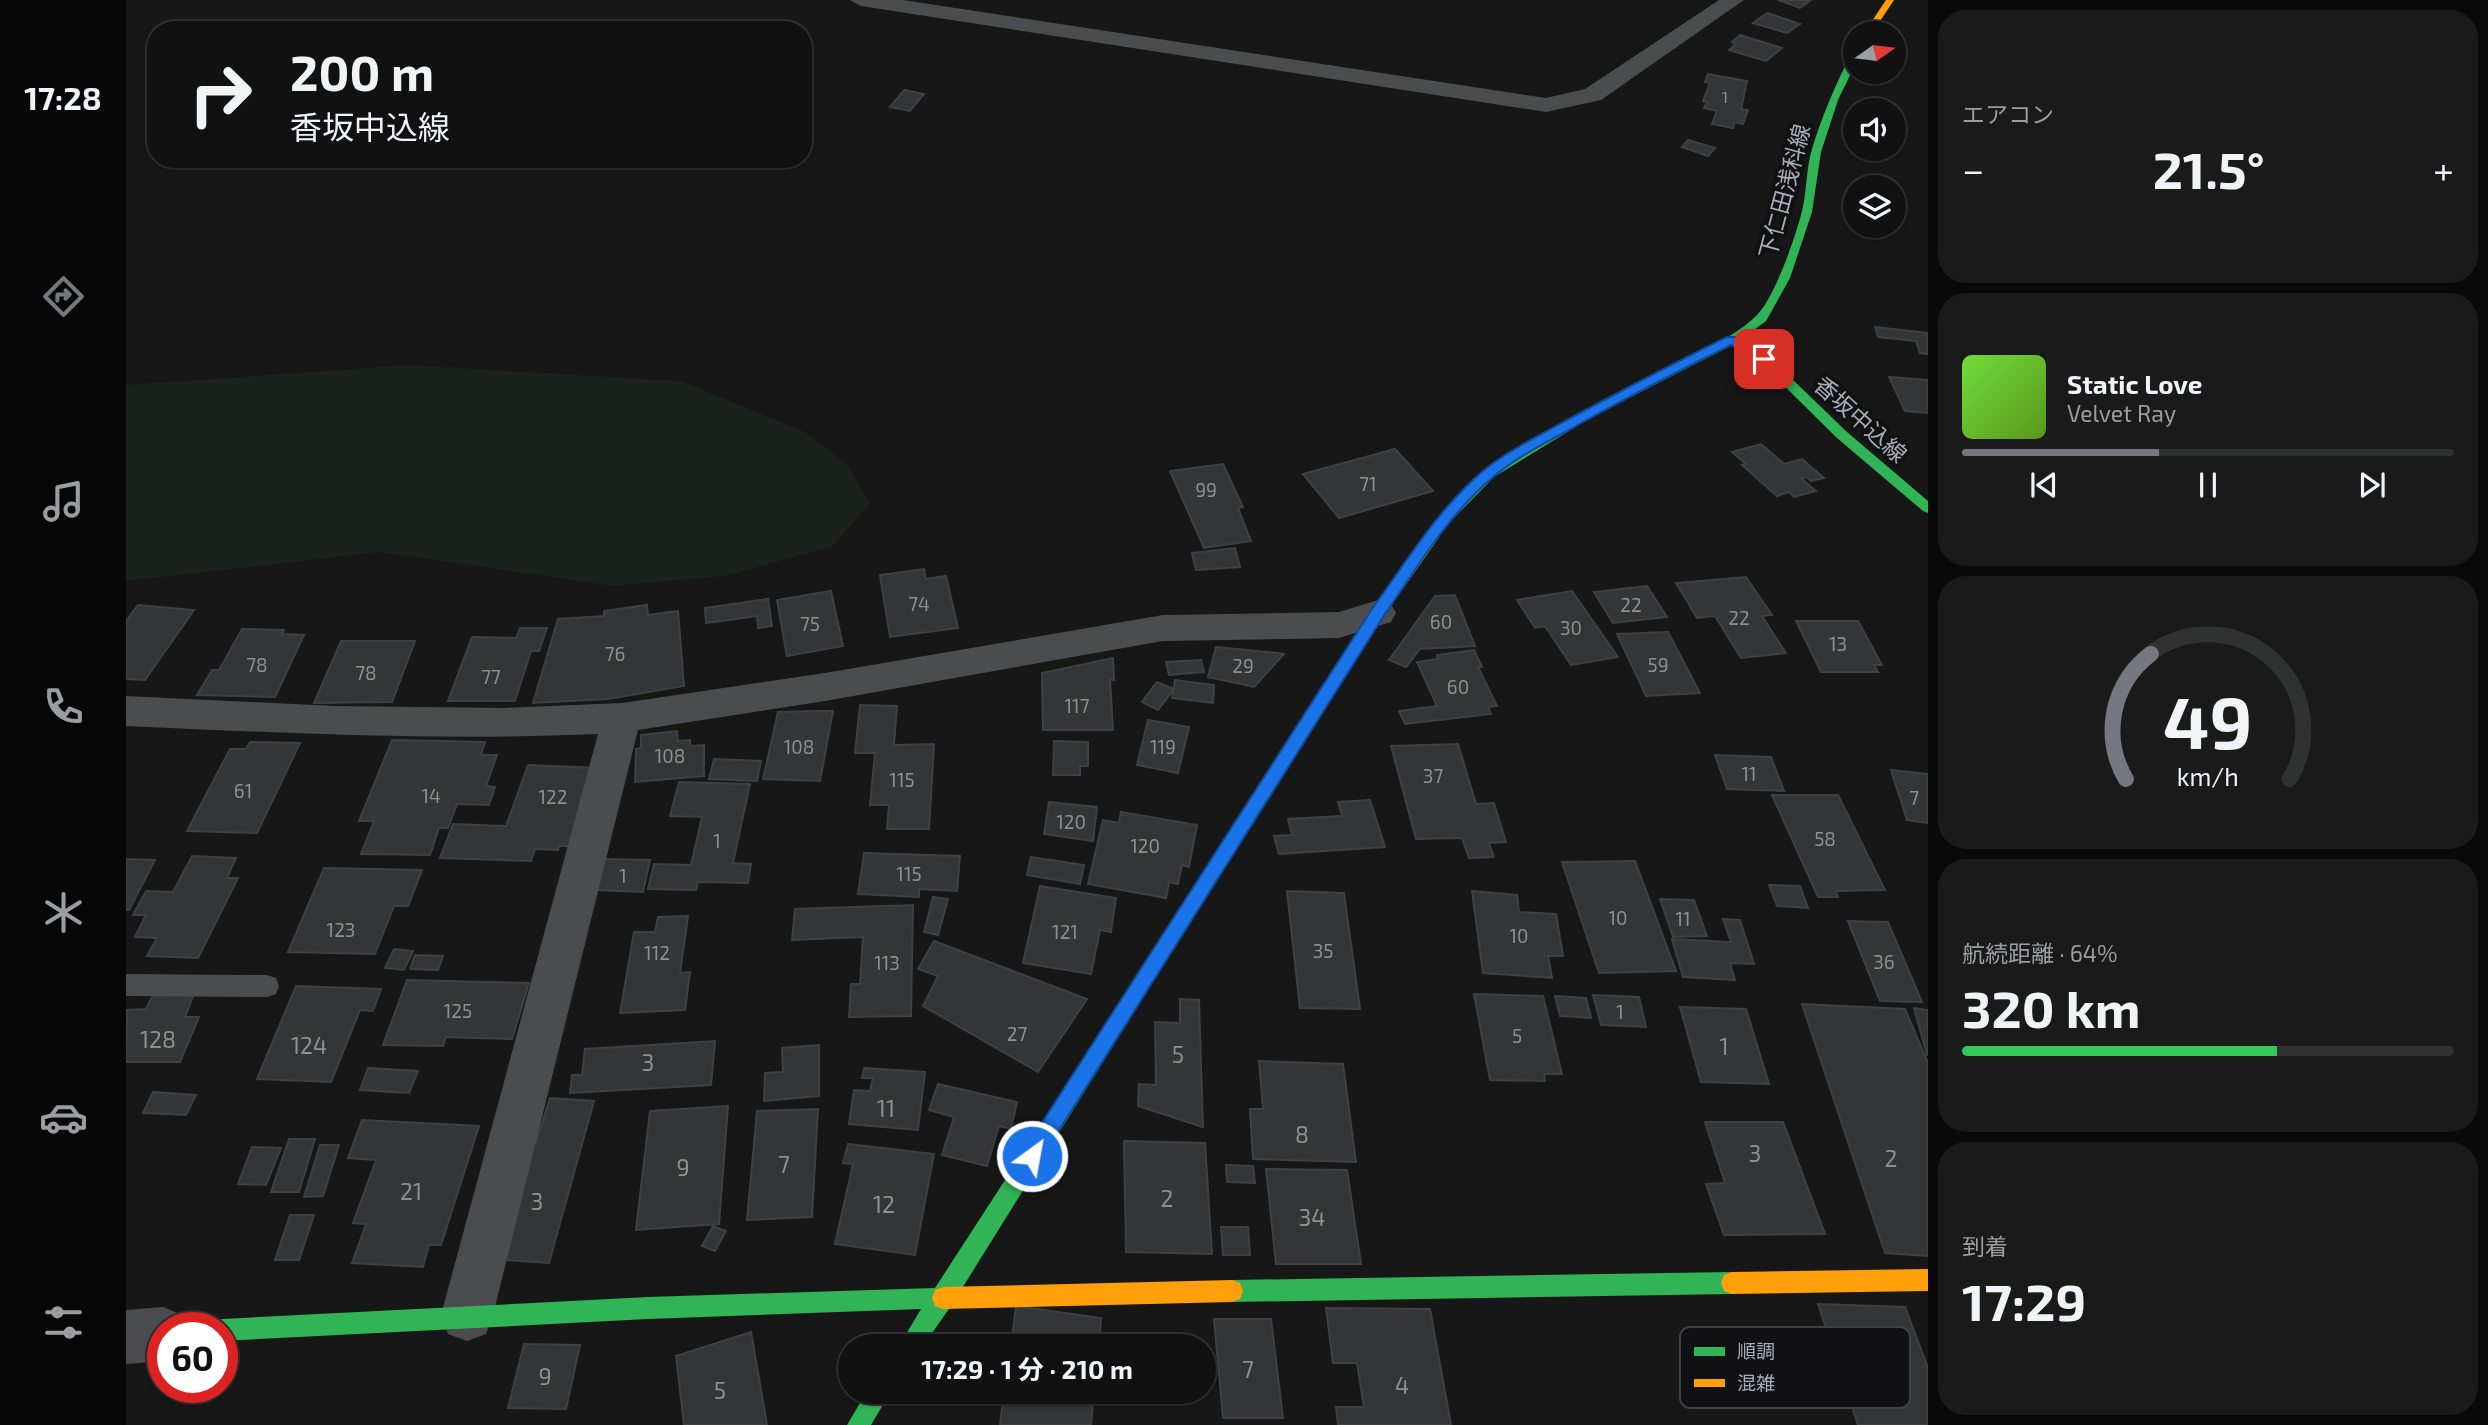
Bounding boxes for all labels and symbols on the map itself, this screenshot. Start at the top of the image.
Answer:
north arrow [1843,21,1906,84]
house number: 1 [1722,87,1728,106]
street label: 下仁田浅科線 [1753,121,1815,261]
pin [1734,329,1794,389]
street label: 香坂中込線 [1809,370,1913,468]
house number: 71 [1359,472,1377,495]
house number: 99 [1195,478,1217,501]
house number: 74 [908,592,930,615]
house number: 22 [1620,593,1642,616]
house number: 22 [1728,606,1750,629]
house number: 60 [1430,610,1452,633]
house number: 75 [800,612,820,635]
house number: 30 [1560,616,1582,639]
house number: 13 [1829,632,1847,655]
house number: 76 [605,642,625,665]
house number: 78 [246,653,268,676]
house number: 59 [1647,653,1669,676]
house number: 29 [1232,654,1254,677]
house number: 78 [355,661,377,684]
house number: 77 [481,665,501,688]
house number: 60 [1447,675,1469,698]
house number: 117 [1065,694,1090,717]
house number: 108 [784,735,814,758]
house number: 119 [1150,735,1176,758]
house number: 108 [655,744,685,767]
house number: 11 [1741,762,1757,785]
house number: 37 [1423,764,1443,787]
house number: 115 [889,768,915,791]
house number: 61 [234,779,252,802]
house number: 14 [421,784,441,807]
house number: 122 [539,785,567,808]
house number: 7 [1909,786,1919,809]
house number: 120 [1056,810,1086,833]
house number: 58 [1814,827,1836,850]
house number: 1 [713,829,721,852]
house number: 120 [1130,834,1160,857]
house number: 115 [896,862,922,885]
house number: 1 [619,864,627,887]
house number: 10 [1608,906,1628,929]
house number: 11 [1675,907,1691,930]
house number: 123 [327,918,355,941]
house number: 121 [1052,920,1078,943]
house number: 10 [1509,924,1529,947]
house number: 35 [1313,939,1333,962]
house number: 112 [644,941,670,964]
house number: 36 [1873,950,1895,973]
house number: 113 [874,951,900,974]
house number: 125 [444,999,472,1022]
house number: 1 [1616,1000,1624,1023]
house number: 27 [1007,1022,1027,1045]
house number: 5 [1512,1024,1522,1047]
house number: 128 [140,1025,176,1053]
house number: 124 [291,1031,327,1059]
house number: 1 [1719,1032,1729,1060]
house number: 5 [1172,1040,1184,1068]
house number: 3 [642,1048,654,1076]
house number: 11 [877,1094,895,1122]
position arrow [995,1119,1069,1193]
house number: 8 [1295,1120,1309,1148]
house number: 3 [1749,1139,1761,1167]
house number: 2 [1885,1144,1897,1172]
house number: 7 [778,1150,790,1178]
house number: 9 [676,1153,690,1181]
house number: 21 [400,1177,422,1205]
house number: 2 [1161,1184,1173,1212]
house number: 3 [531,1187,543,1215]
house number: 12 [873,1190,895,1218]
house number: 34 [1299,1203,1325,1231]
speed limit sign: 60 [147,1312,238,1403]
legend [1680,1327,1910,1408]
text: 順調 [1737,1339,1775,1362]
house number: 7 [1242,1355,1254,1383]
house number: 9 [538,1362,552,1390]
house number: 4 [1395,1371,1409,1399]
text: 混雑 [1737,1371,1775,1394]
house number: 5 [714,1376,726,1404]

